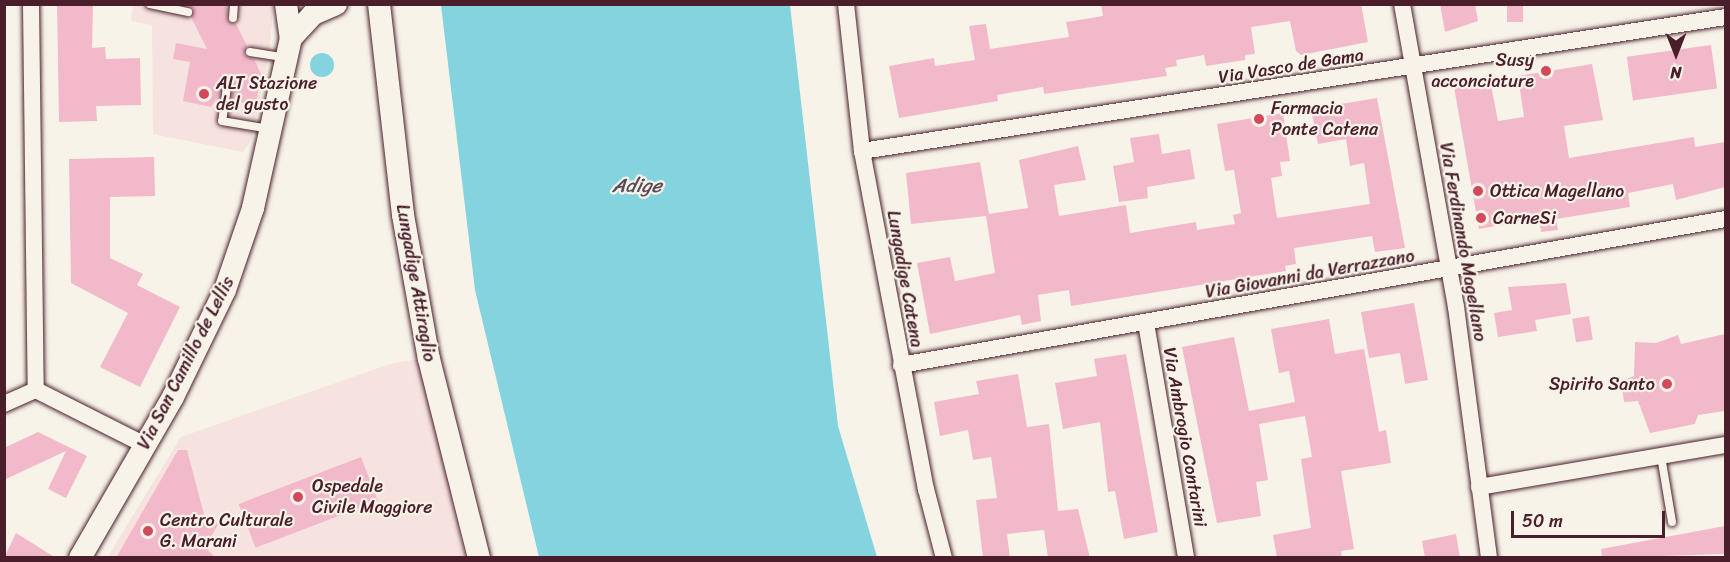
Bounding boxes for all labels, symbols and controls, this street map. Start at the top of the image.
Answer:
north arrow [1646,24,1706,84]
street label: Via Vasco de Gama [1217,44,1365,88]
place label: Susy acconciature [1432,50,1534,92]
text: N [1670,58,1682,87]
marker: Susy acconciature [1539,64,1553,78]
place label: ALT Stazione del gusto [216,73,319,116]
marker: ALT Stazione del gusto [197,87,211,101]
place label: Farmacia Ponte Catena [1271,98,1379,140]
marker: Farmacia Ponte Catena [1252,112,1266,126]
street label: Via Ferdinando Magellano [1435,141,1491,343]
water label: Adige [612,173,662,197]
place label: Ottica Magellano [1490,180,1624,202]
marker: Ottica Magellano [1471,184,1485,198]
street label: Lungadige Attiraglio [392,203,440,363]
place label: CarneSi [1493,207,1556,229]
street label: Lungadige Catena [882,208,928,350]
marker: CarneSi [1474,211,1488,225]
street label: Via Giovanni da Verrazzano [1204,245,1416,303]
street label: Via San Camillo de Lellis [133,273,239,453]
street label: Via Ambrogio Contarini [1158,345,1212,529]
place label: Spirito Santo [1549,373,1655,395]
marker: Spirito Santo [1660,377,1674,391]
place label: Ospedale Civile Maggiore [312,476,432,518]
marker: Ospedale Civile Maggiore [289,488,307,506]
scale bar [1514,499,1668,537]
text: 50 m [1522,505,1563,537]
place label: Centro Culturale G. Marani [160,510,294,552]
marker: Centro Culturale G. Marani [141,524,155,538]

